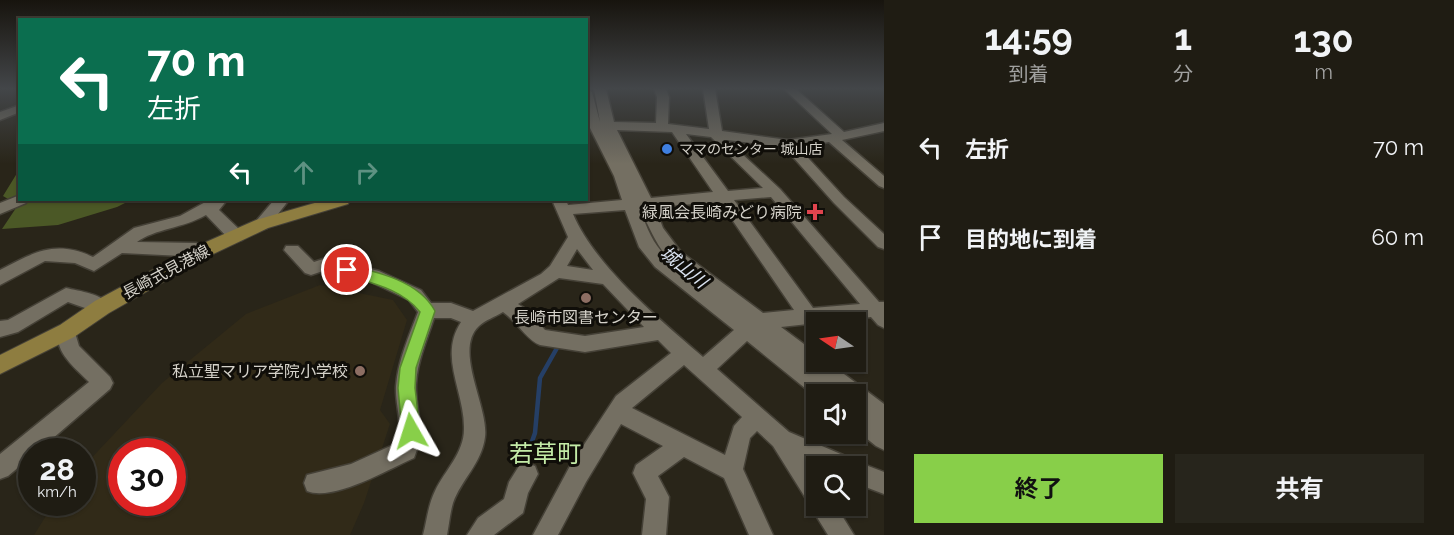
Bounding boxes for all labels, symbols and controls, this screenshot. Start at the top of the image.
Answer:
text: 14:59 [984,16,1073,58]
text: 1 [1174,16,1192,58]
text: 130 [1294,18,1354,60]
text: 70 m [147,37,246,86]
icon: left [48,42,126,120]
text: m [1314,60,1333,84]
text: 到着 [1009,62,1049,86]
text: 分 [1173,62,1193,86]
text: 左折 [147,93,201,124]
icon: left [914,131,947,164]
text: 70 m [1373,134,1424,160]
text: 左折 [965,136,1009,162]
place label: ママのセンター 城山店 [679,141,823,157]
marker: ママのセンター 城山店 [660,142,674,156]
icon: left [224,156,257,189]
icon: ahead [287,156,320,189]
icon: right [350,156,383,189]
place label: 緑風会長崎みどり病院 [642,203,802,222]
marker: 緑風会長崎みどり病院 [806,203,824,221]
icon: arrive [914,221,947,254]
text: 60 m [1371,224,1424,250]
text: 目的地に到着 [965,226,1097,252]
street label: 長崎式見港線 [119,241,213,303]
water label: 城山川 [656,242,713,293]
pin [321,244,372,295]
icon: arrive [330,253,363,286]
marker: 長崎市図書センター [579,291,593,305]
place label: 長崎市図書センター [514,308,658,327]
north arrow [806,312,866,372]
map controls [806,312,866,516]
place label: 私立聖マリア学院小学校 [172,362,348,381]
marker: 私立聖マリア学院小学校 [353,364,367,378]
button: sound [806,384,866,444]
position arrow [379,399,443,463]
speed limit sign: 30 [108,438,186,516]
district label: 若草町 [509,439,581,468]
text: 28 [39,452,75,487]
button: 終了 [914,454,1163,523]
button: 共有 [1175,454,1424,523]
button: search [806,456,866,516]
text: km/h [37,483,77,501]

